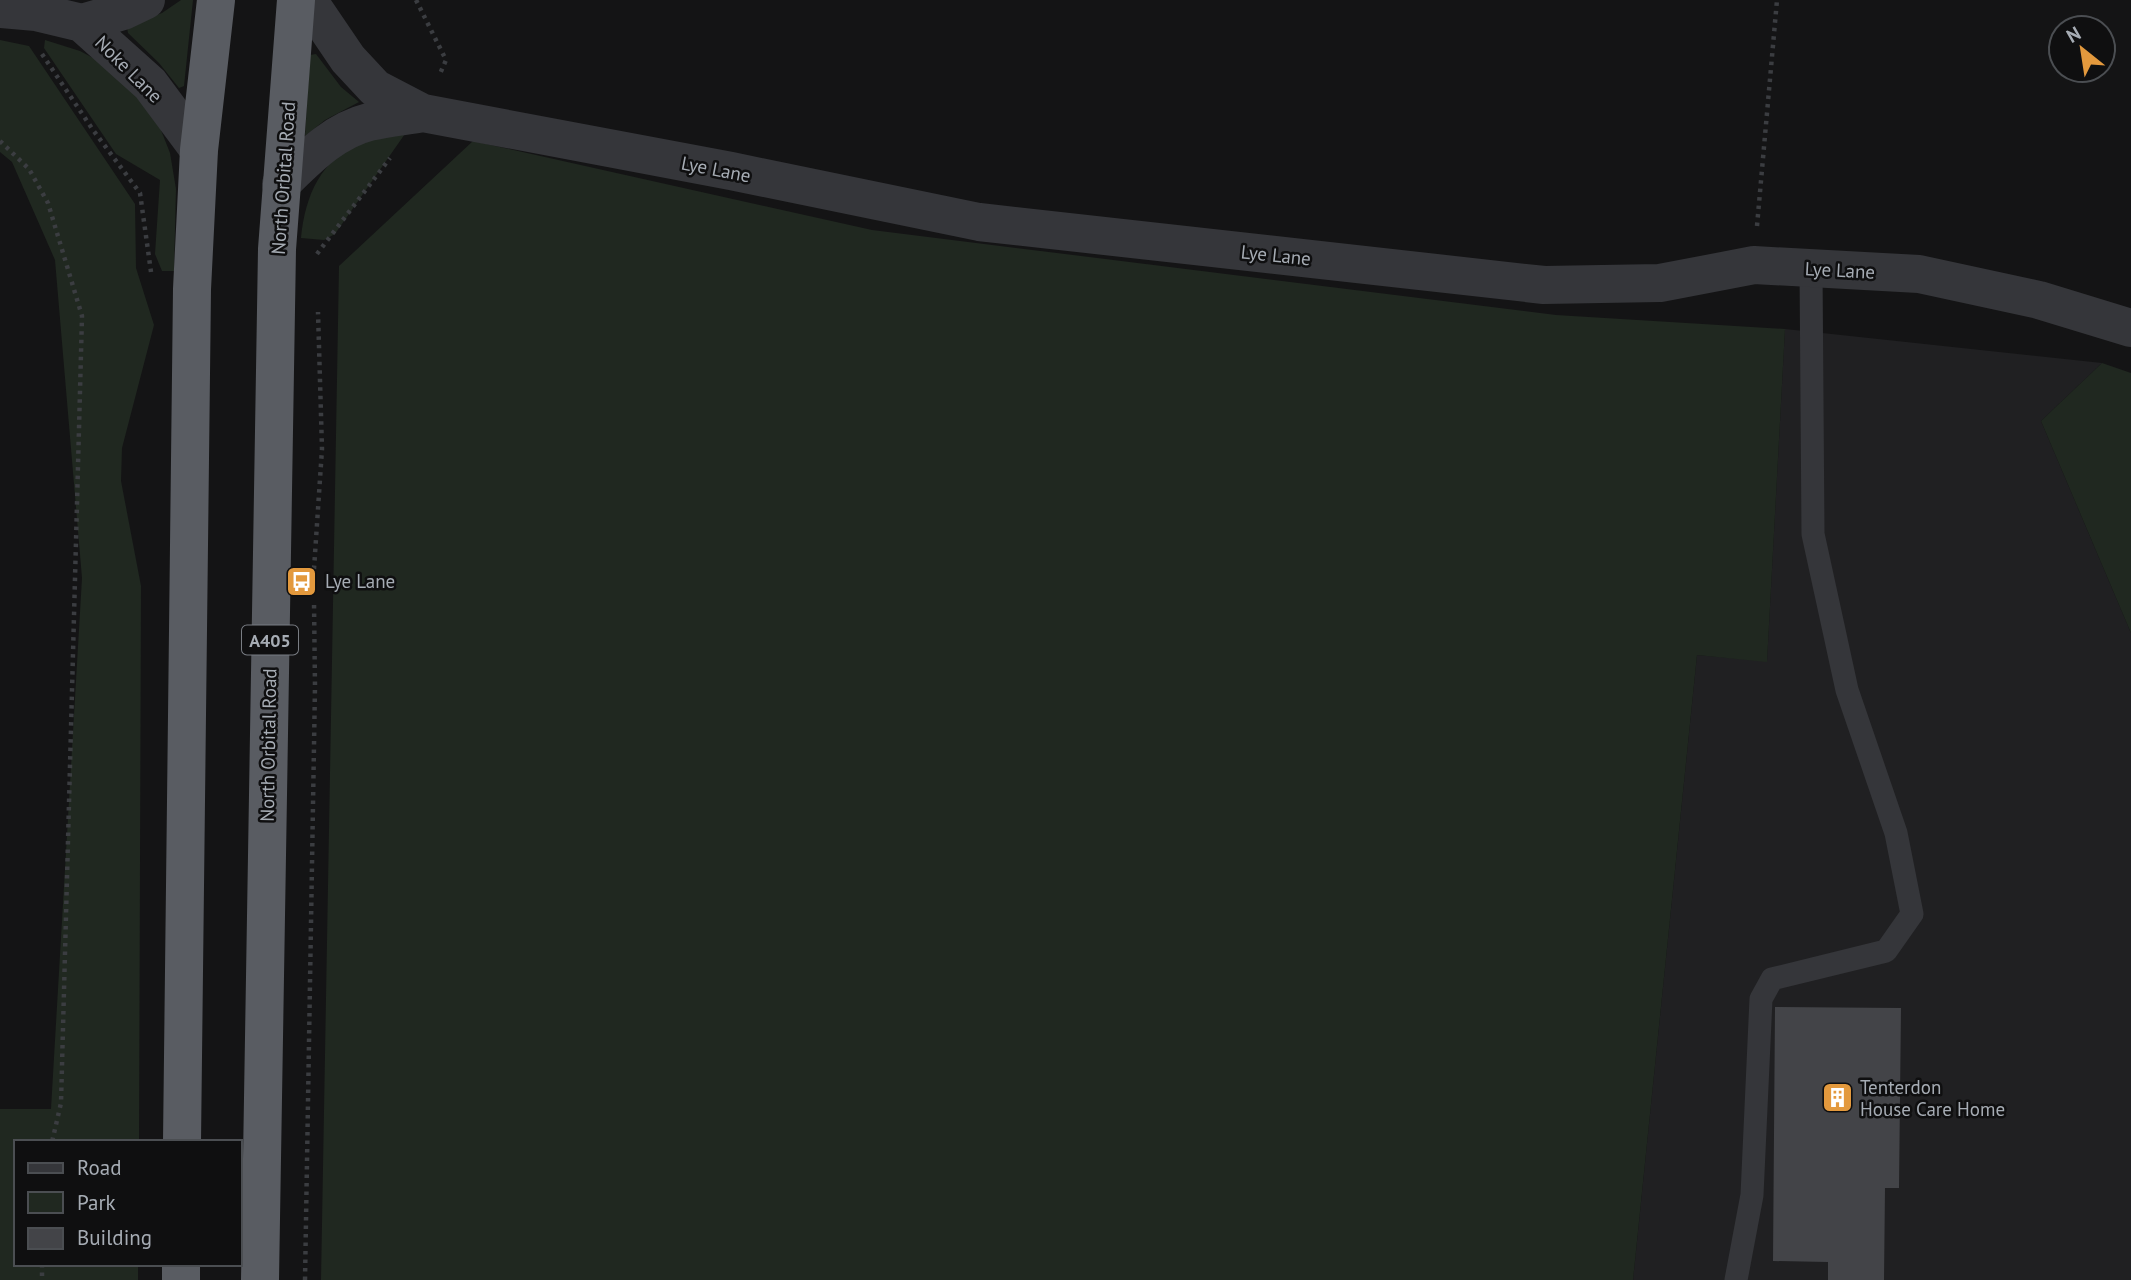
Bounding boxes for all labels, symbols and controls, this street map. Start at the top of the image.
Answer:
north arrow [2047,14,2117,84]
text: N [2062,21,2085,48]
street label: Noke Lane [90,30,168,108]
street label: North Orbital Road [266,101,300,255]
street label: Lye Lane [679,151,753,187]
street label: Lye Lane [1240,239,1312,271]
street label: Lye Lane [1804,256,1876,284]
bus stop icon: Lye Lane [285,564,319,598]
place label: Lye Lane [325,569,395,593]
road number: A405 [242,626,298,654]
street label: North Orbital Road [255,668,281,822]
place label: Tenterdon House Care Home [1860,1075,2005,1121]
building icon: Tenterdon House Care Home [1820,1081,1854,1115]
legend [14,1140,242,1266]
text: Road [77,1154,121,1181]
text: Park [77,1189,116,1216]
text: Building [77,1224,152,1251]

